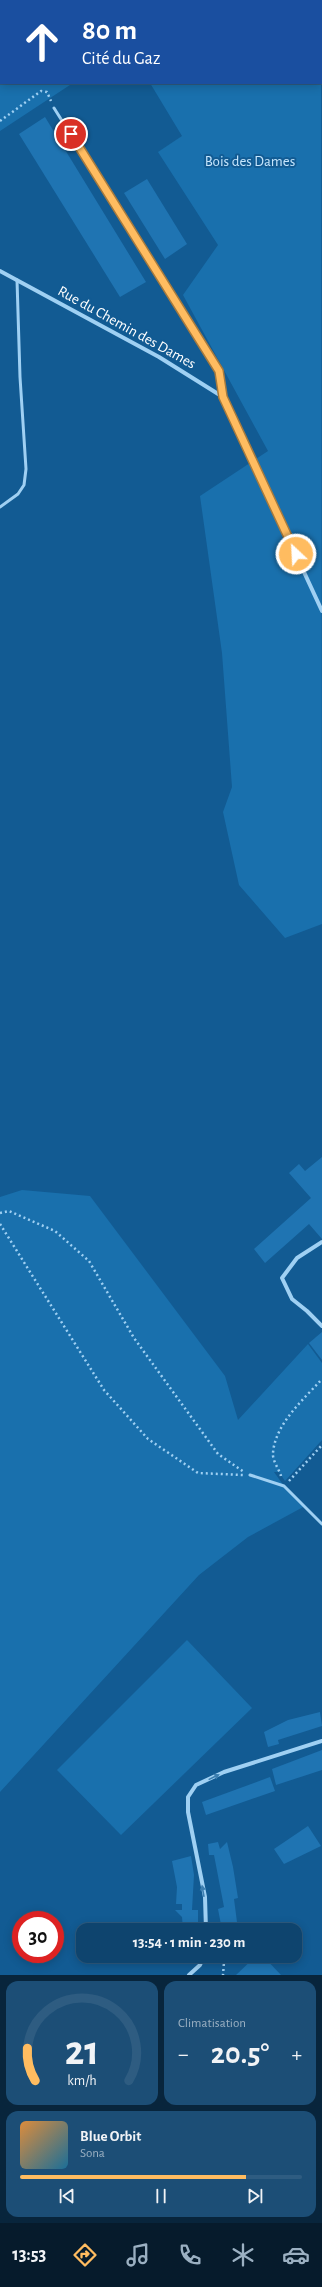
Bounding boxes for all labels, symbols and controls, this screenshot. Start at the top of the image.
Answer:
icon: ahead [16,16,68,68]
text: 80 m [82,17,137,45]
text: Cité du Gaz [82,50,160,68]
pin [54,117,88,151]
icon: arrive [60,123,82,145]
park label: Bois des Dames [205,154,295,169]
street label: Rue du Chemin des Dames [55,283,198,372]
position arrow [275,533,317,575]
one-way arrow [209,1774,220,1780]
one-way arrow [200,1885,206,1897]
speed limit sign: 30 [12,1911,64,1963]
text: 13:54 · 1 min · 230 m [133,1935,245,1950]
text: Climatisation [178,2017,246,2030]
text: 21 [65,2031,99,2072]
text: 20.5° [211,2039,269,2069]
text: − [178,2043,189,2065]
text: + [291,2043,302,2065]
text: km/h [67,2074,97,2088]
text: Blue Orbit [80,2129,141,2144]
text: Sona [80,2147,105,2160]
icon: previous [56,2185,78,2207]
icon: pause [150,2185,172,2207]
icon: next [244,2185,266,2207]
icon: directions [71,2241,99,2269]
icon: music [124,2241,152,2269]
icon: phone [176,2241,204,2269]
icon: climate [229,2241,257,2269]
icon: car [282,2241,310,2269]
text: 13:53 [12,2246,46,2264]

